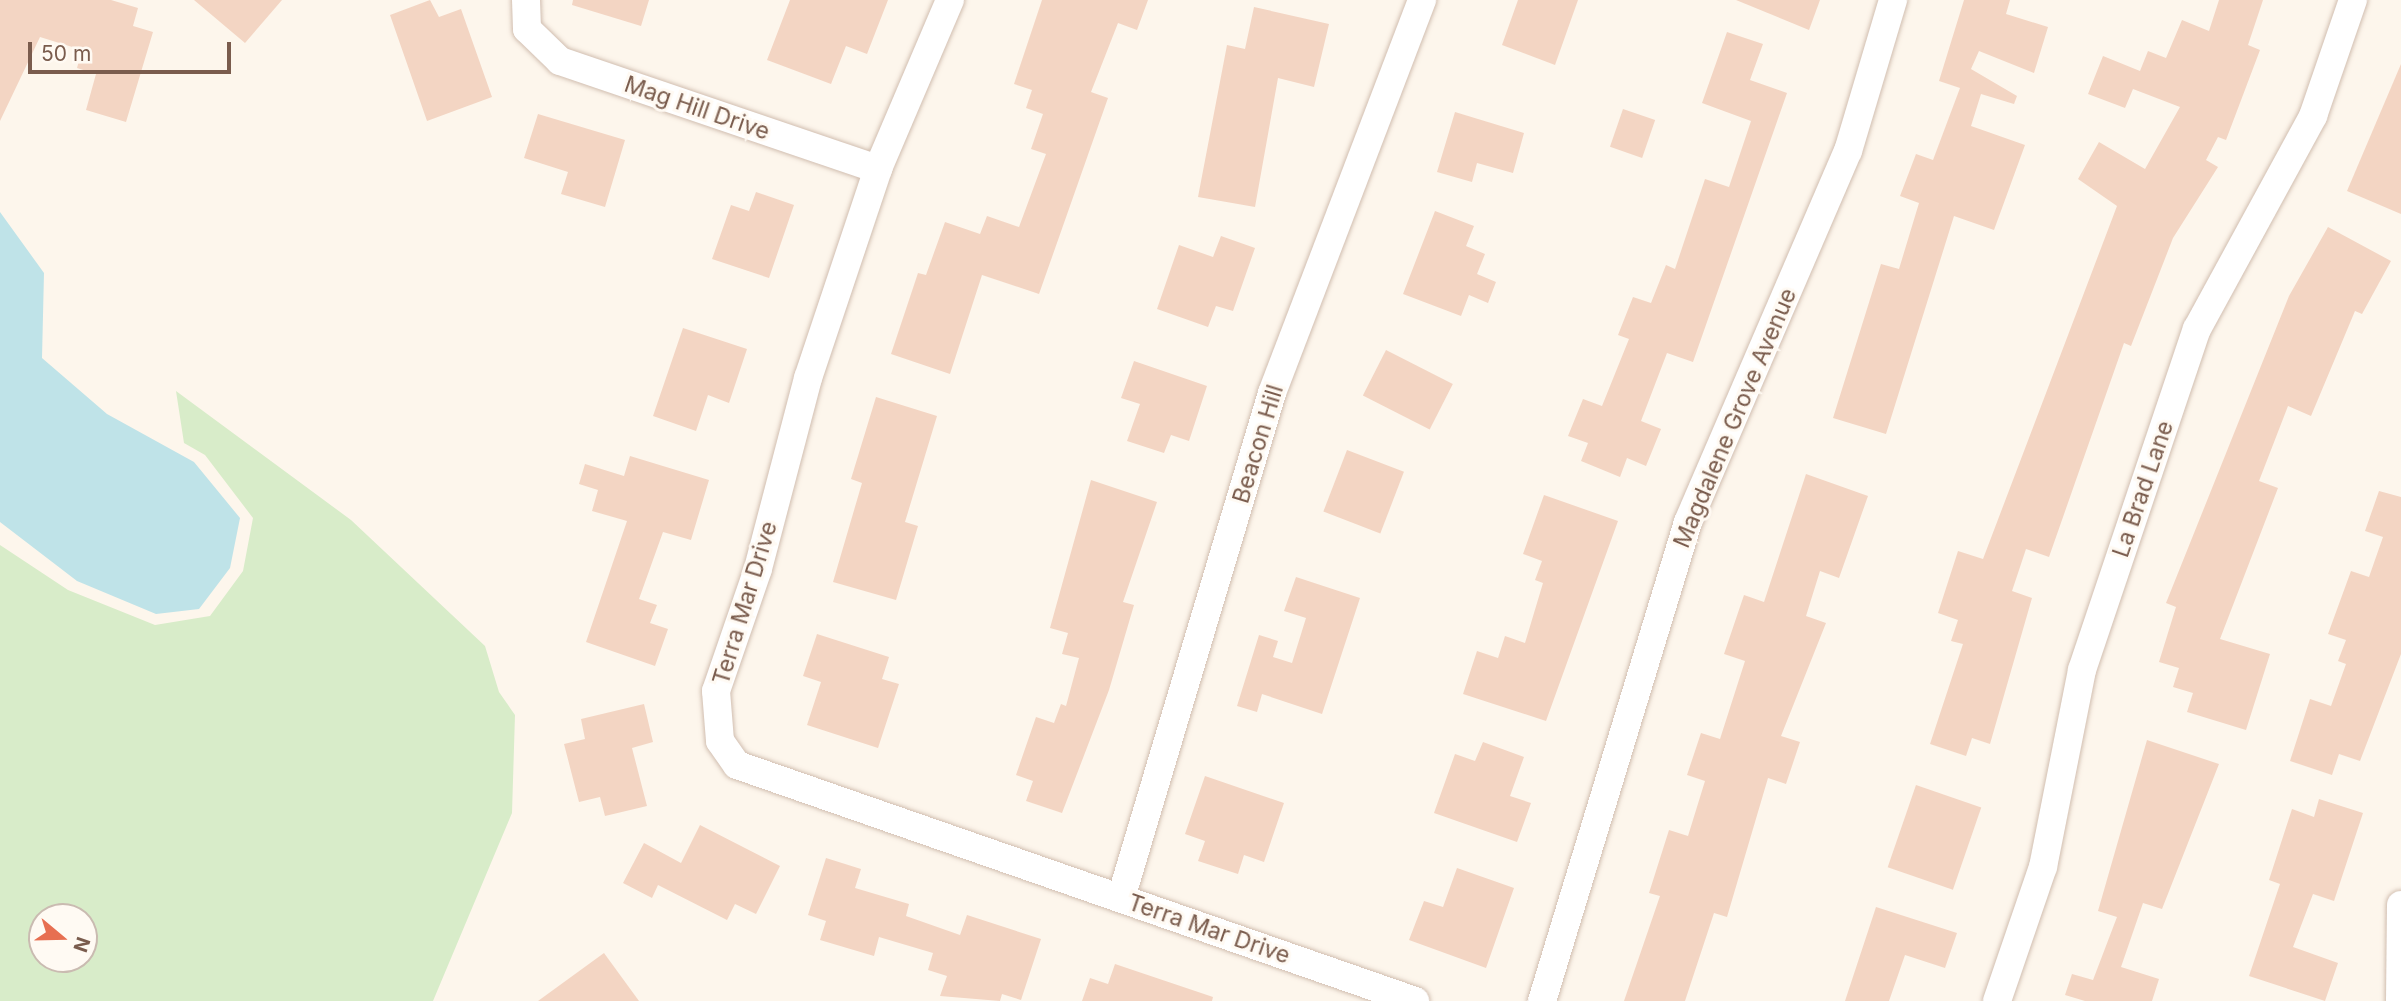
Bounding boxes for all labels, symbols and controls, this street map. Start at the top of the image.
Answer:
scale bar [32,28,234,72]
text: 50 m [41,41,91,66]
street label: Mag Hill Drive [621,70,773,146]
street label: Magdalene Grove Avenue [1668,284,1802,552]
street label: Beacon Hill [1227,381,1289,507]
street label: La Brad Lane [2107,417,2179,561]
street label: Terra Mar Drive [707,518,783,688]
street label: Terra Mar Drive [1124,888,1294,970]
north arrow [28,903,98,973]
text: N [68,934,95,955]

